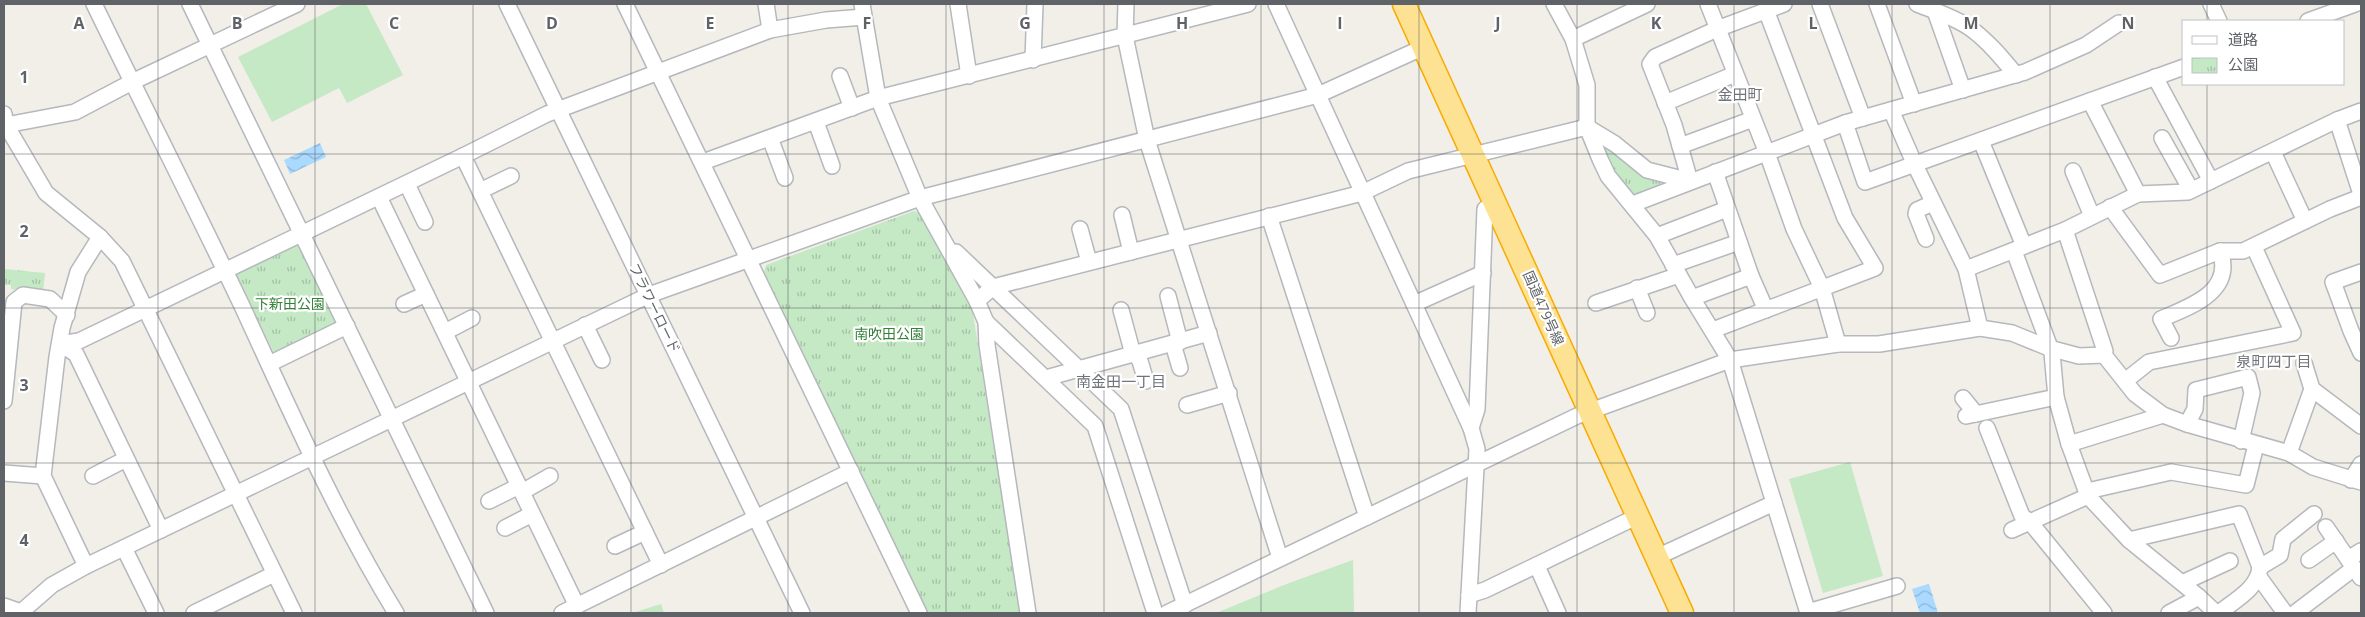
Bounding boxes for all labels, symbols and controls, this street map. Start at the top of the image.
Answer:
text: A [73,12,85,34]
text: B [232,12,242,34]
text: C [389,12,399,34]
text: D [546,12,558,34]
text: E [706,12,715,34]
text: F [863,12,871,34]
text: G [1019,12,1031,34]
text: H [1176,12,1188,34]
text: I [1337,12,1343,34]
text: J [1493,12,1501,34]
text: K [1651,12,1662,34]
text: L [1808,12,1818,34]
text: M [1963,12,1979,34]
text: N [2121,12,2135,34]
legend [2182,20,2345,85]
text: 道路 [2228,29,2258,49]
text: 公園 [2228,54,2258,74]
text: 1 [19,66,29,88]
district label: 金田町 [1717,84,1763,104]
text: 2 [19,220,29,242]
street label: フラワーロード [625,260,685,356]
street label: 国道479号線 [1519,268,1569,348]
park label: 下新田公園 [255,294,325,313]
park label: 南吹田公園 [854,324,924,343]
district label: 泉町四丁目 [2236,351,2312,371]
district label: 南金田一丁目 [1076,371,1166,391]
text: 3 [19,374,29,396]
text: 4 [19,529,29,551]

